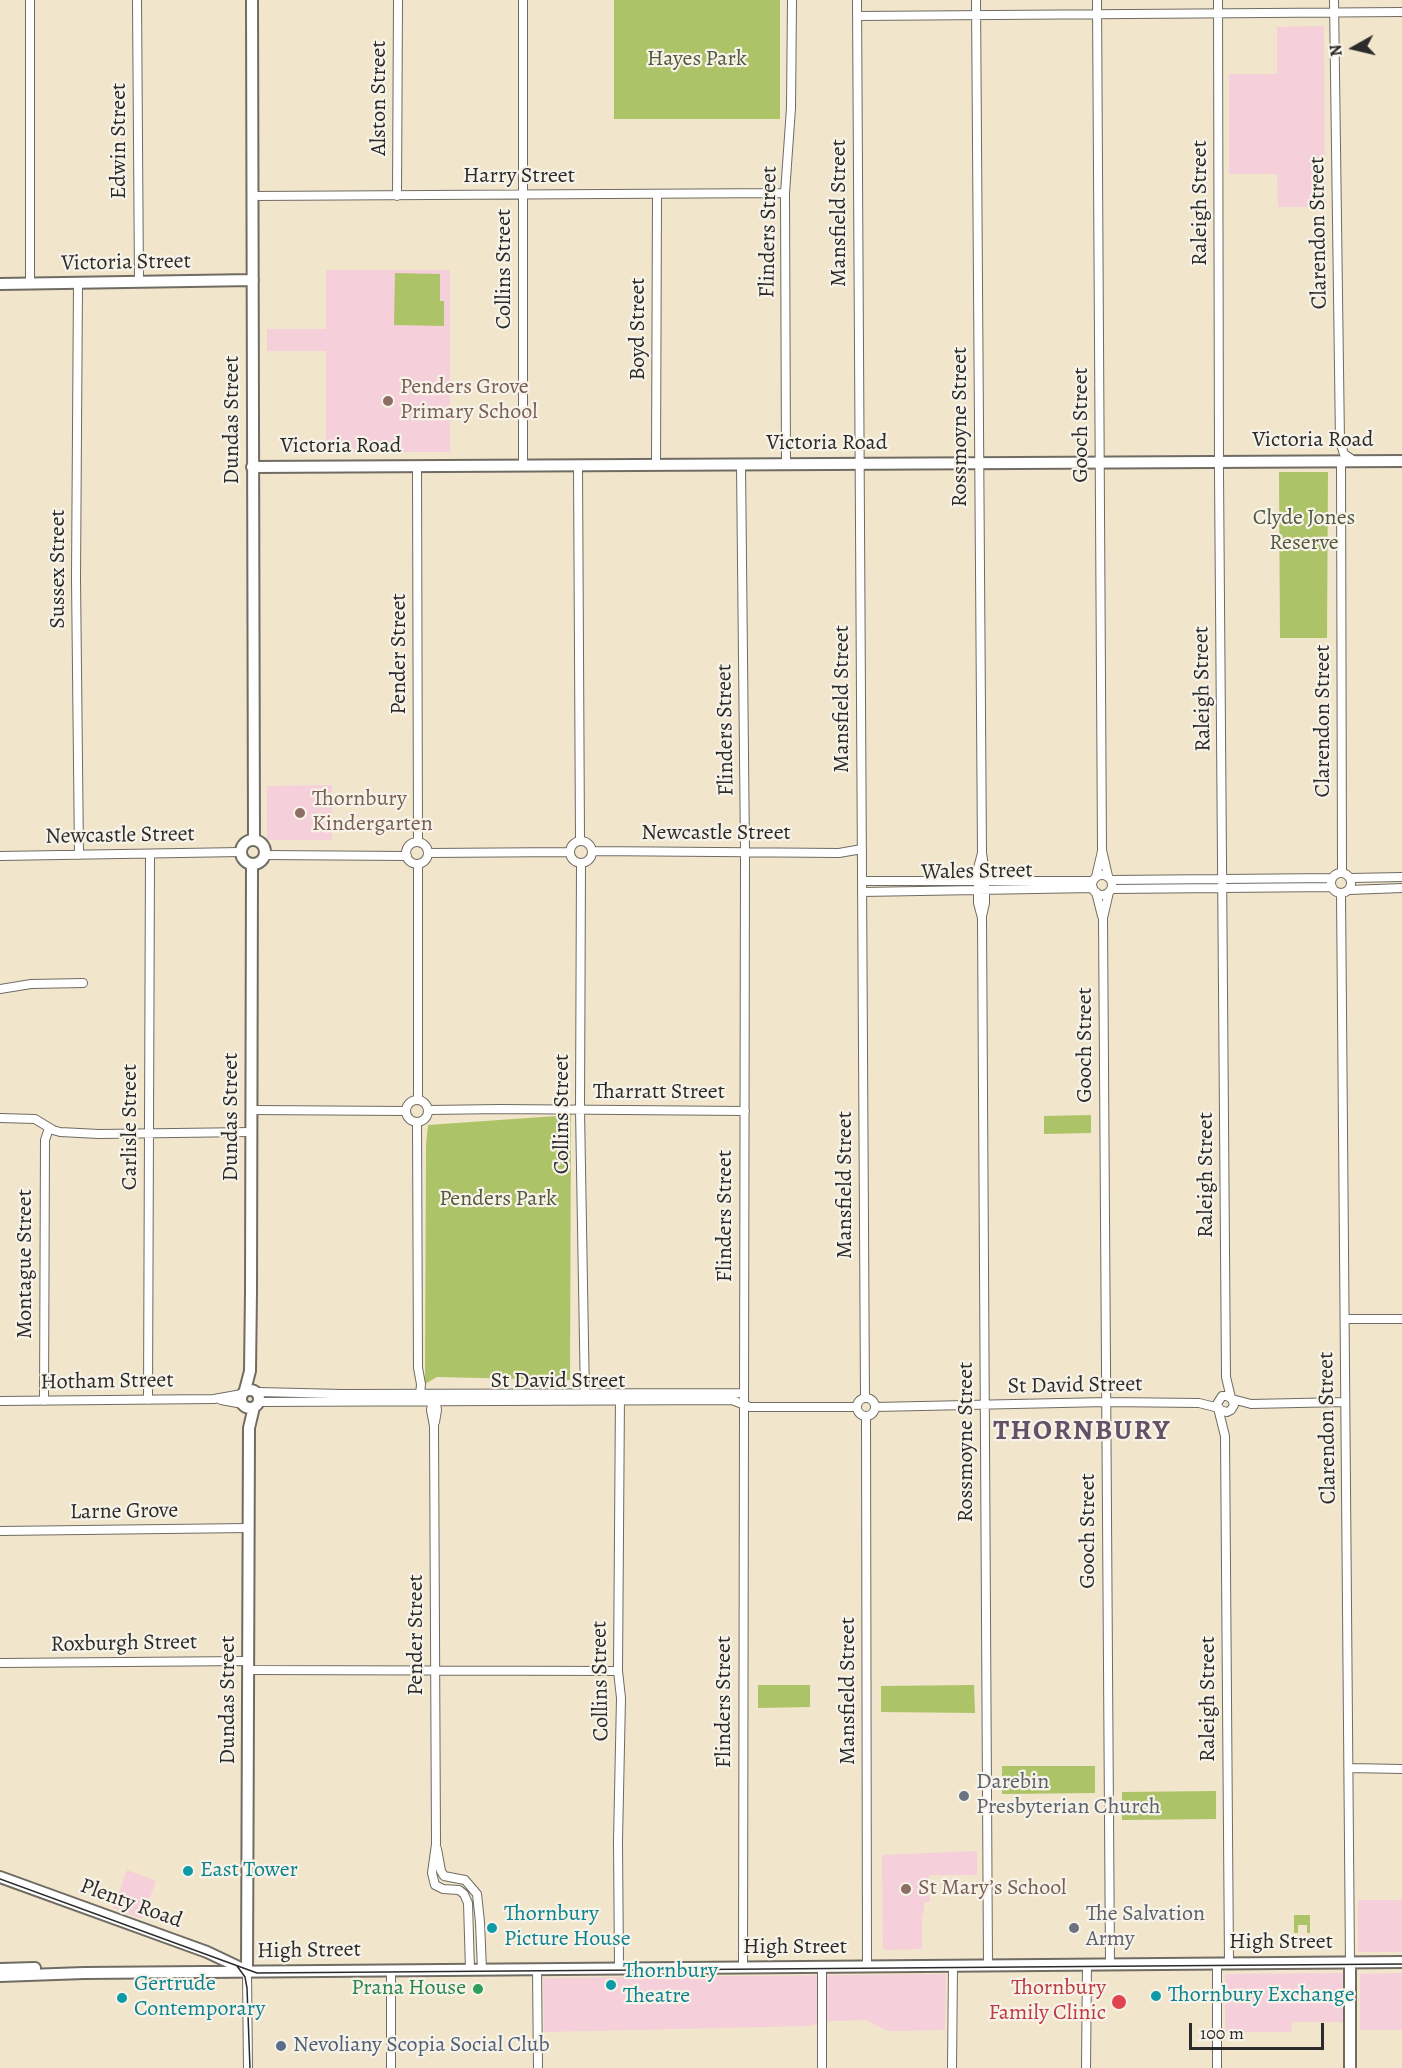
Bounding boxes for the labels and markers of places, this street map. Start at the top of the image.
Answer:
place label: Penders Grove Primary School [400,375,538,427]
marker: Penders Grove Primary School [381,394,395,408]
place label: Thornbury Kindergarten [312,787,433,838]
marker: Thornbury Kindergarten [293,806,307,820]
place label: Darebin Presbyterian Church [976,1770,1161,1822]
marker: Darebin Presbyterian Church [957,1789,971,1803]
place label: East Tower [200,1858,298,1884]
marker: East Tower [181,1864,195,1878]
place label: St Mary’s School [918,1876,1066,1902]
marker: St Mary’s School [899,1882,913,1896]
place label: Thornbury Picture House [504,1902,631,1954]
place label: The Salvation Army [1086,1902,1205,1954]
marker: Thornbury Picture House [485,1921,499,1935]
marker: The Salvation Army [1067,1921,1081,1935]
place label: Thornbury Theatre [623,1959,718,2011]
place label: Gertrude Contemporary [134,1972,265,2024]
place label: Prana House [351,1976,466,2002]
place label: Thornbury Family Clinic [988,1976,1106,2028]
marker: Thornbury Theatre [604,1978,618,1992]
marker: Prana House [471,1982,485,1996]
place label: Thornbury Exchange [1168,1983,1354,2009]
marker: Thornbury Exchange [1149,1989,1163,2003]
marker: Gertrude Contemporary [115,1991,129,2005]
marker: Thornbury Family Clinic [1110,1993,1128,2011]
place label: Nevoliany Scopia Social Club [293,2033,550,2059]
marker: Nevoliany Scopia Social Club [274,2039,288,2053]

